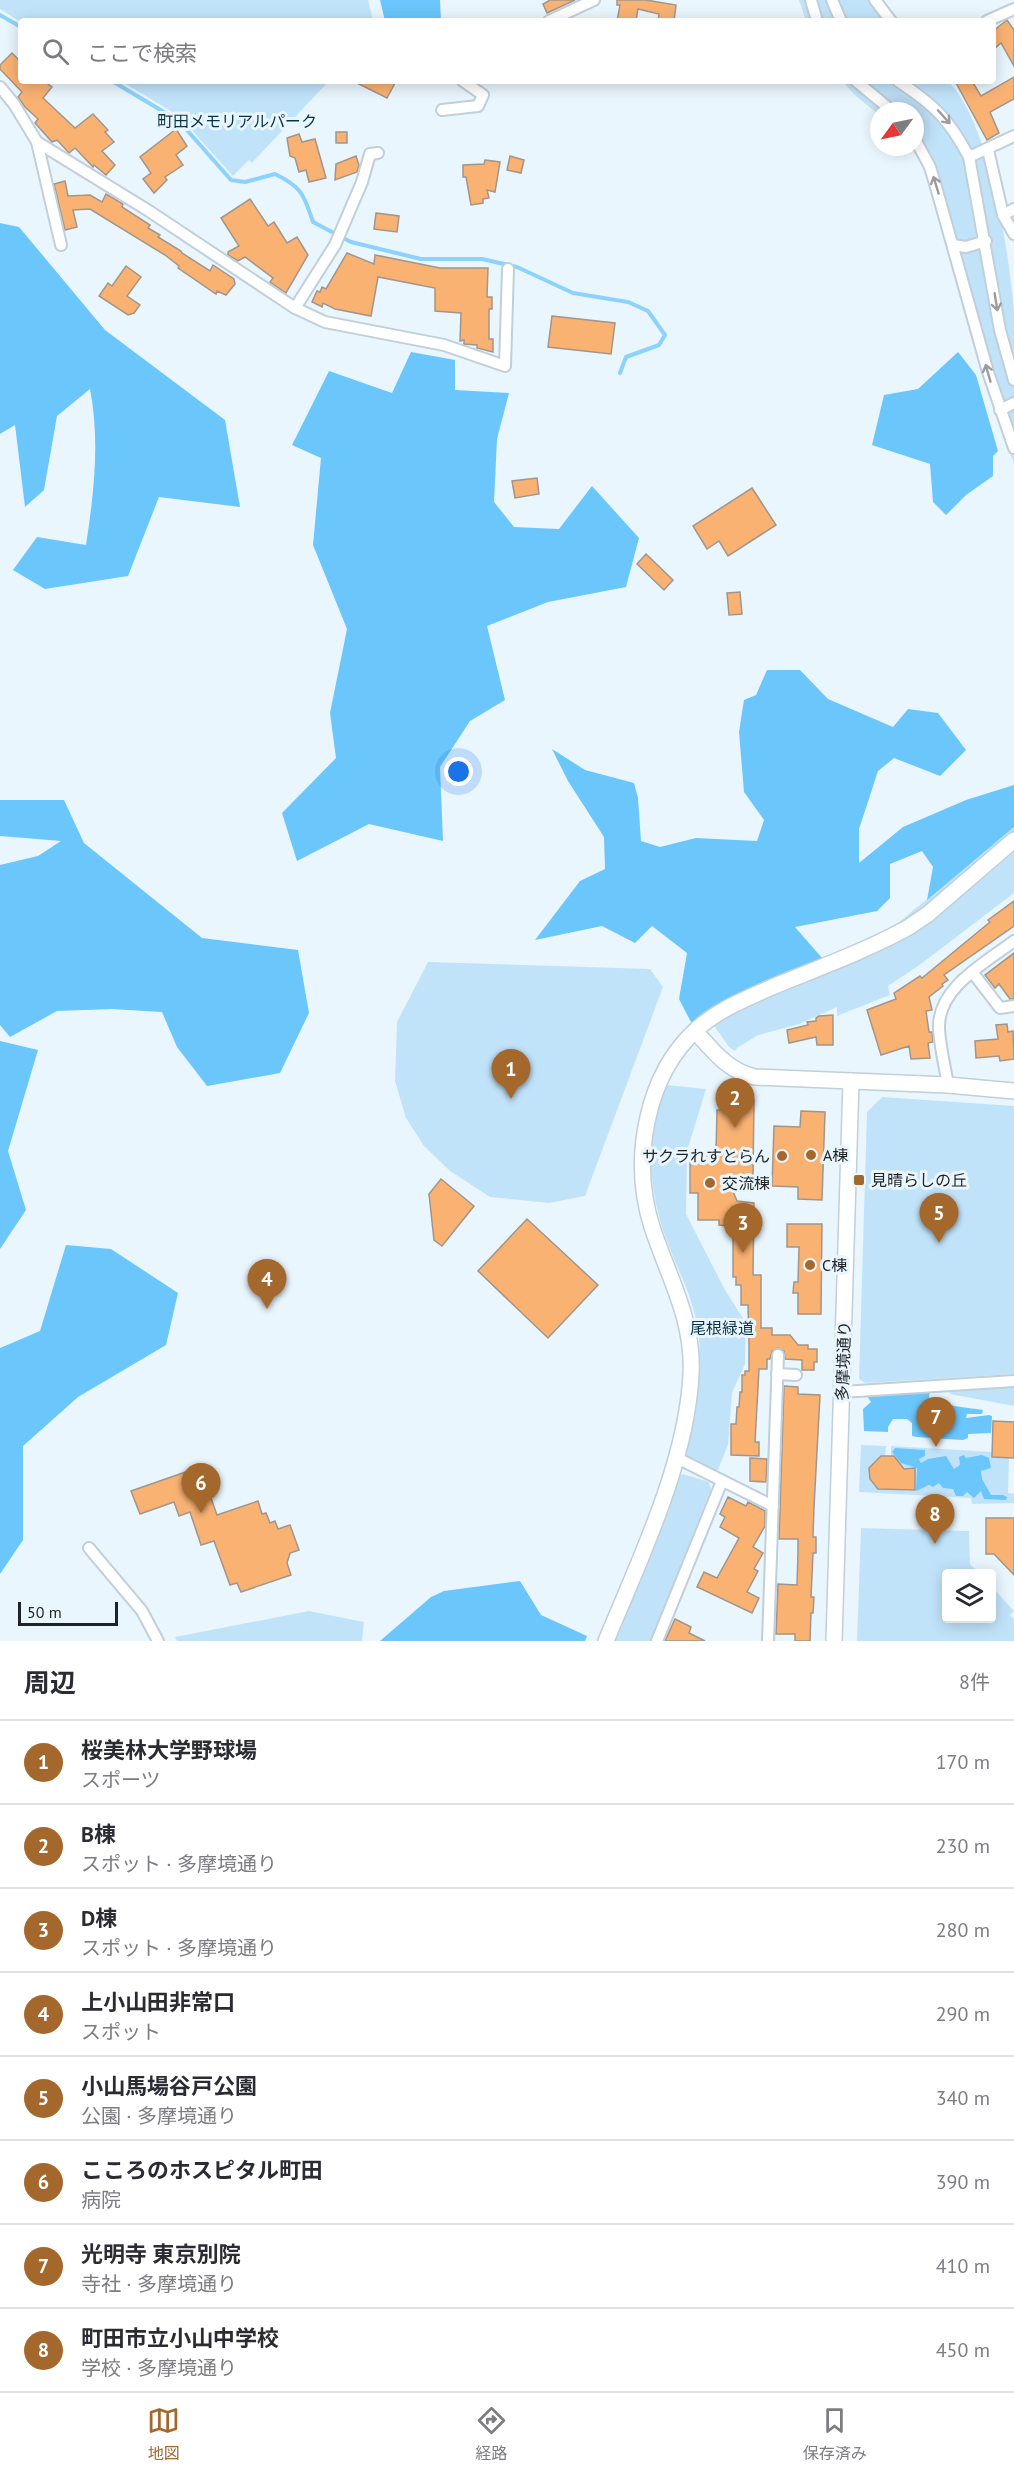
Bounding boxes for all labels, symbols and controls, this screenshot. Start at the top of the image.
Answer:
search box [18,18,996,84]
icon: search [39,35,72,68]
text: ここで検索 [87,39,197,67]
north arrow [870,102,924,156]
one-way arrow [937,109,951,124]
park label: 町田メモリアルパーク [157,111,317,131]
one-way arrow [930,176,941,195]
one-way arrow [990,291,1001,311]
one-way arrow [982,364,993,383]
your location [444,757,473,786]
pin: 1 [492,1050,530,1099]
pin: 2 [716,1078,754,1128]
place label: A棟 [823,1145,848,1165]
place label: サクラれすとらん [642,1146,770,1166]
marker: A棟 [804,1148,818,1162]
marker: サクラれすとらん [775,1149,789,1163]
place label: 見晴らしの丘 [871,1170,967,1190]
place label: 交流棟 [722,1173,770,1193]
marker: 見晴らしの丘 [852,1173,866,1187]
marker: 交流棟 [703,1176,717,1190]
pin: 5 [920,1194,958,1243]
pin: 3 [724,1204,762,1253]
place label: C棟 [822,1255,847,1275]
marker: C棟 [803,1258,817,1272]
pin: 4 [248,1260,286,1309]
park label: 尾根緑道 [690,1318,754,1338]
street label: 多摩境通り [832,1321,854,1401]
pin: 7 [916,1398,956,1447]
pin: 6 [182,1464,220,1513]
pin: 8 [916,1494,954,1544]
map controls [942,1569,996,1623]
button: layers [942,1569,996,1623]
scale bar [18,1599,118,1626]
text: 50 m [27,1602,62,1622]
text: 周辺 [24,1666,76,1699]
text: 8件 [959,1669,990,1695]
text: 桜美林大学野球場 [81,1736,257,1764]
text: 1 [38,1749,49,1775]
text: 170 m [936,1749,990,1775]
text: スポーツ [81,1767,161,1793]
text: B棟 [81,1820,116,1848]
text: 2 [38,1833,49,1859]
text: 230 m [936,1833,990,1859]
text: スポット · 多摩境通り [81,1851,277,1877]
text: D棟 [81,1904,117,1932]
text: 3 [38,1917,49,1943]
text: 280 m [936,1917,990,1943]
text: スポット · 多摩境通り [81,1935,277,1961]
text: 上小山田非常口 [81,1988,235,2016]
text: 4 [38,2001,49,2027]
text: 290 m [936,2001,990,2027]
text: スポット [81,2019,161,2045]
text: 小山馬場谷戸公園 [81,2072,257,2100]
text: 5 [38,2085,49,2111]
text: 340 m [936,2085,990,2111]
text: 公園 · 多摩境通り [81,2103,237,2129]
text: こころのホスピタル町田 [81,2156,323,2184]
text: 6 [38,2169,49,2195]
text: 390 m [936,2169,990,2195]
text: 病院 [81,2187,121,2213]
text: 光明寺 東京別院 [81,2240,241,2268]
text: 7 [38,2253,49,2279]
text: 410 m [936,2253,990,2279]
text: 寺社 · 多摩境通り [81,2271,237,2297]
text: 町田市立小山中学校 [81,2324,279,2352]
text: 8 [38,2337,49,2363]
text: 450 m [936,2337,990,2363]
text: 学校 · 多摩境通り [81,2355,237,2381]
tab: 地図 [147,2404,180,2464]
tab: 経路 [475,2404,508,2464]
tab: 保存済み [803,2404,867,2464]

